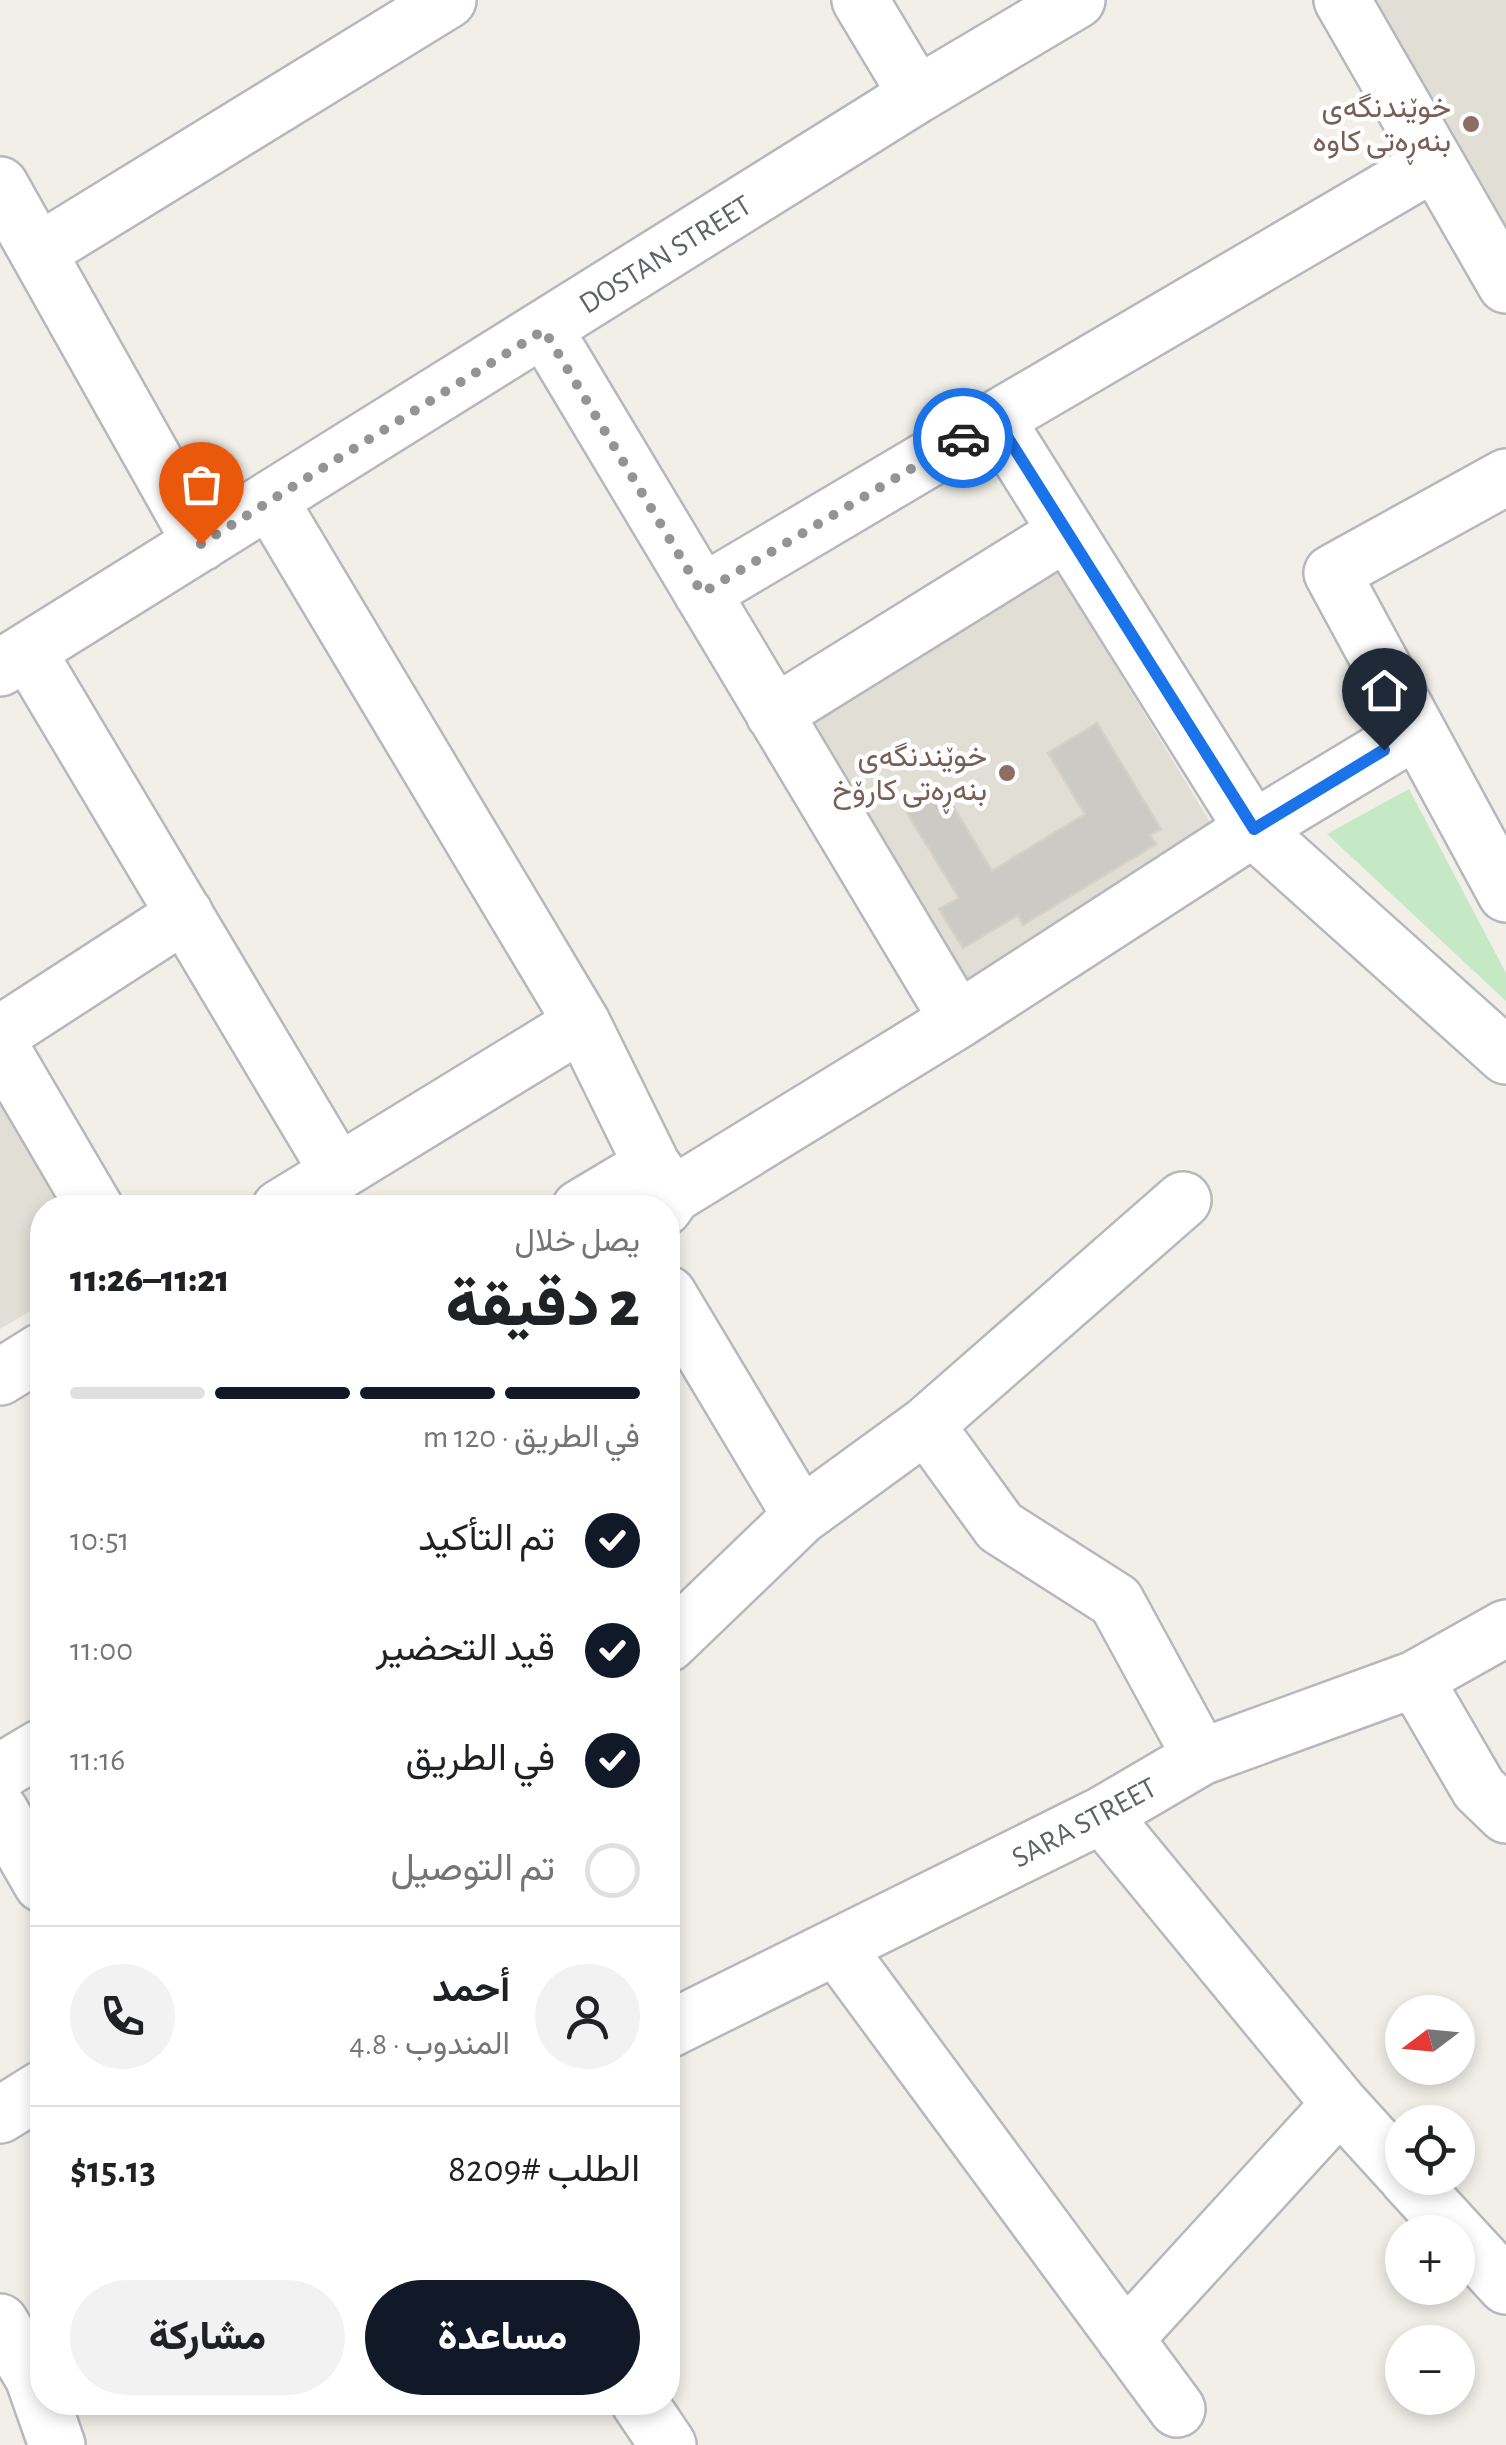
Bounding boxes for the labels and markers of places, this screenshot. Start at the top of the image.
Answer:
place label: خوێندنگەی بنەڕەتی کاوە [1313,93,1451,165]
marker: خوێندنگەی بنەڕەتی کاوە [1460,113,1482,135]
pin [159,442,244,545]
pin [1342,648,1427,751]
place label: خوێندنگەی بنەڕەتی کارۆخ [832,742,987,814]
marker: خوێندنگەی بنەڕەتی کارۆخ [996,762,1018,784]

